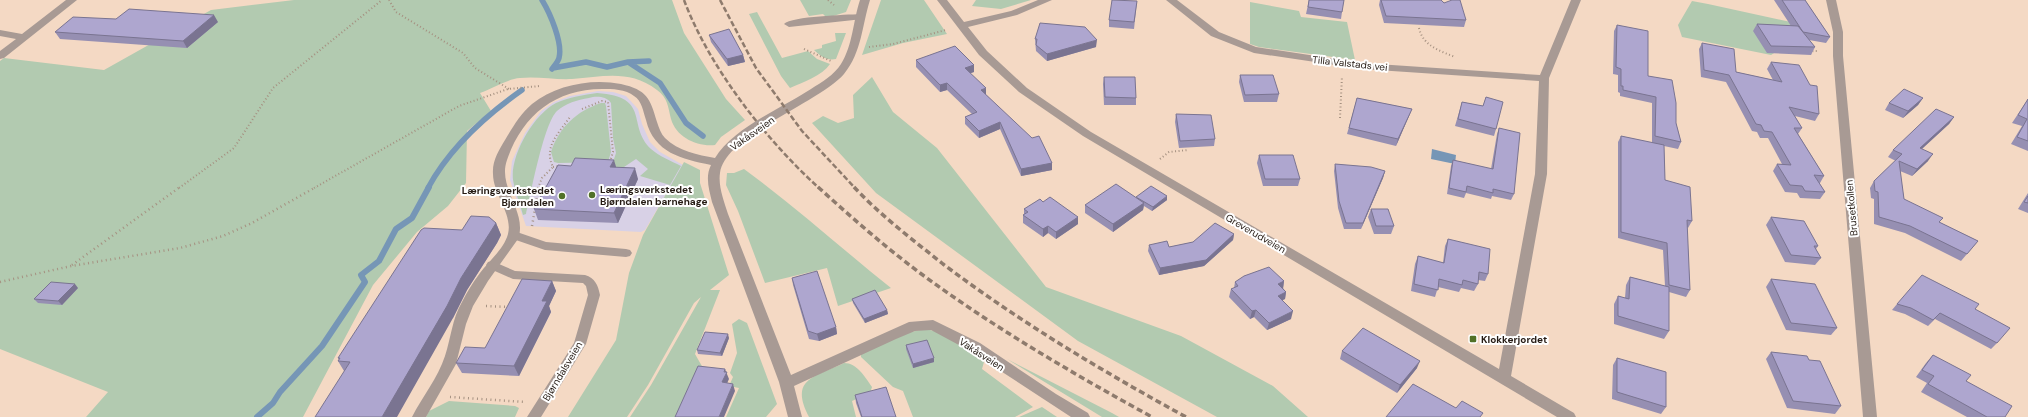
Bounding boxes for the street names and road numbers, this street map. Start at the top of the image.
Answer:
street label: Tilla Valstads vei [1312,53,1388,74]
street label: Vakåsveien [728,113,777,153]
street label: Brusetkollen [1843,179,1860,237]
street label: Greverudveien [1223,211,1288,256]
street label: Vakåsveien [957,335,1007,374]
street label: Bjørndalsveien [540,339,585,403]

